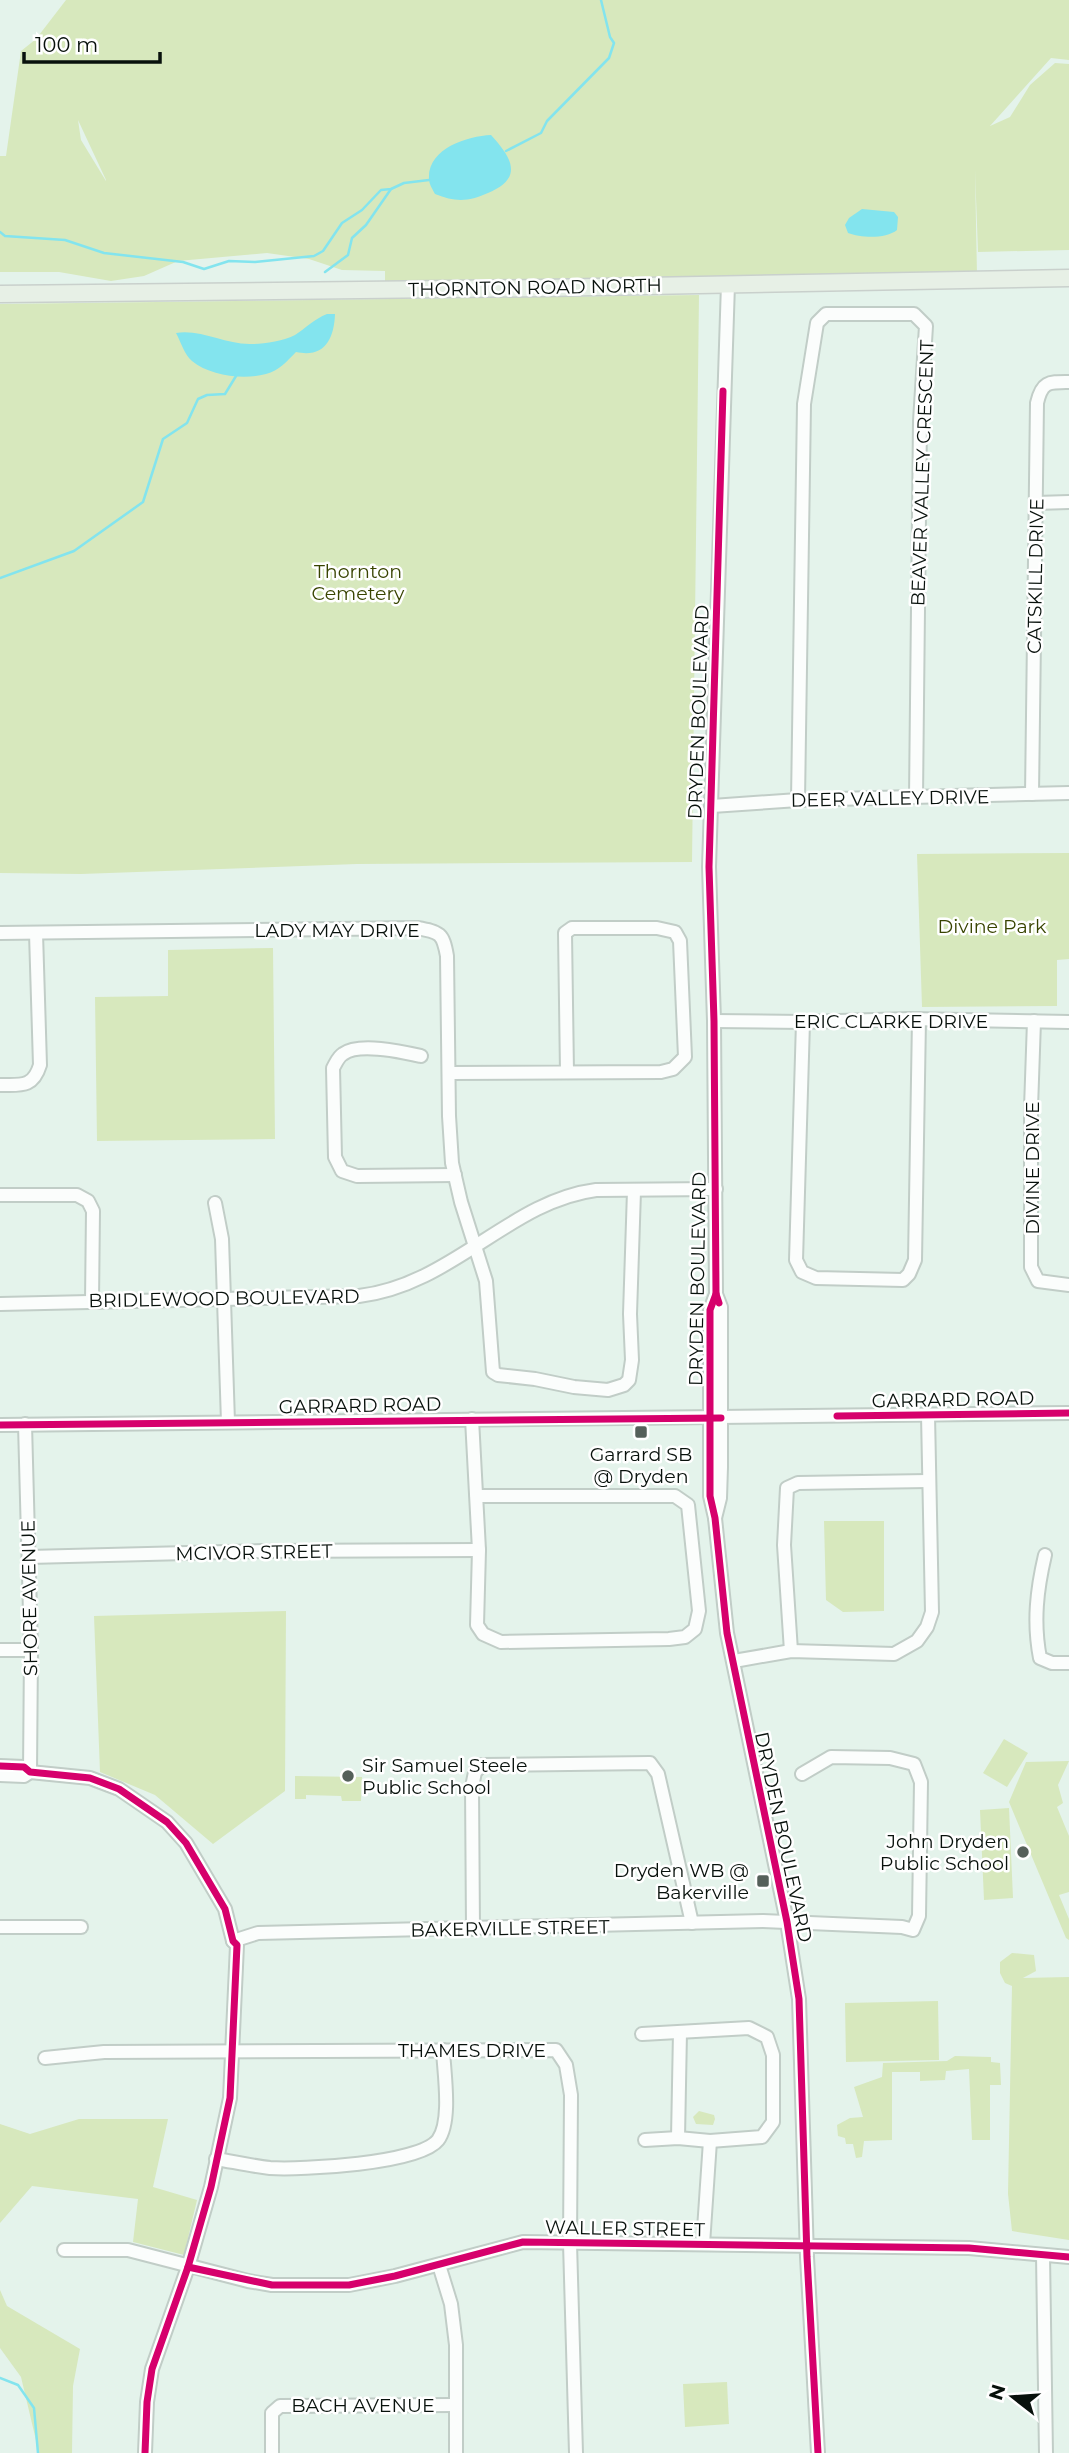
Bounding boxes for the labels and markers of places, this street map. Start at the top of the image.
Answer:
marker: Garrard SB @ Dryden [633,1424,649,1440]
place label: Garrard SB @ Dryden [590,1443,692,1488]
place label: Sir Samuel Steele Public School [362,1754,527,1799]
marker: Sir Samuel Steele Public School [340,1768,356,1784]
place label: John Dryden Public School [880,1830,1009,1875]
marker: John Dryden Public School [1015,1844,1031,1860]
place label: Dryden WB @ Bakerville [614,1859,749,1904]
marker: Dryden WB @ Bakerville [755,1873,771,1889]

